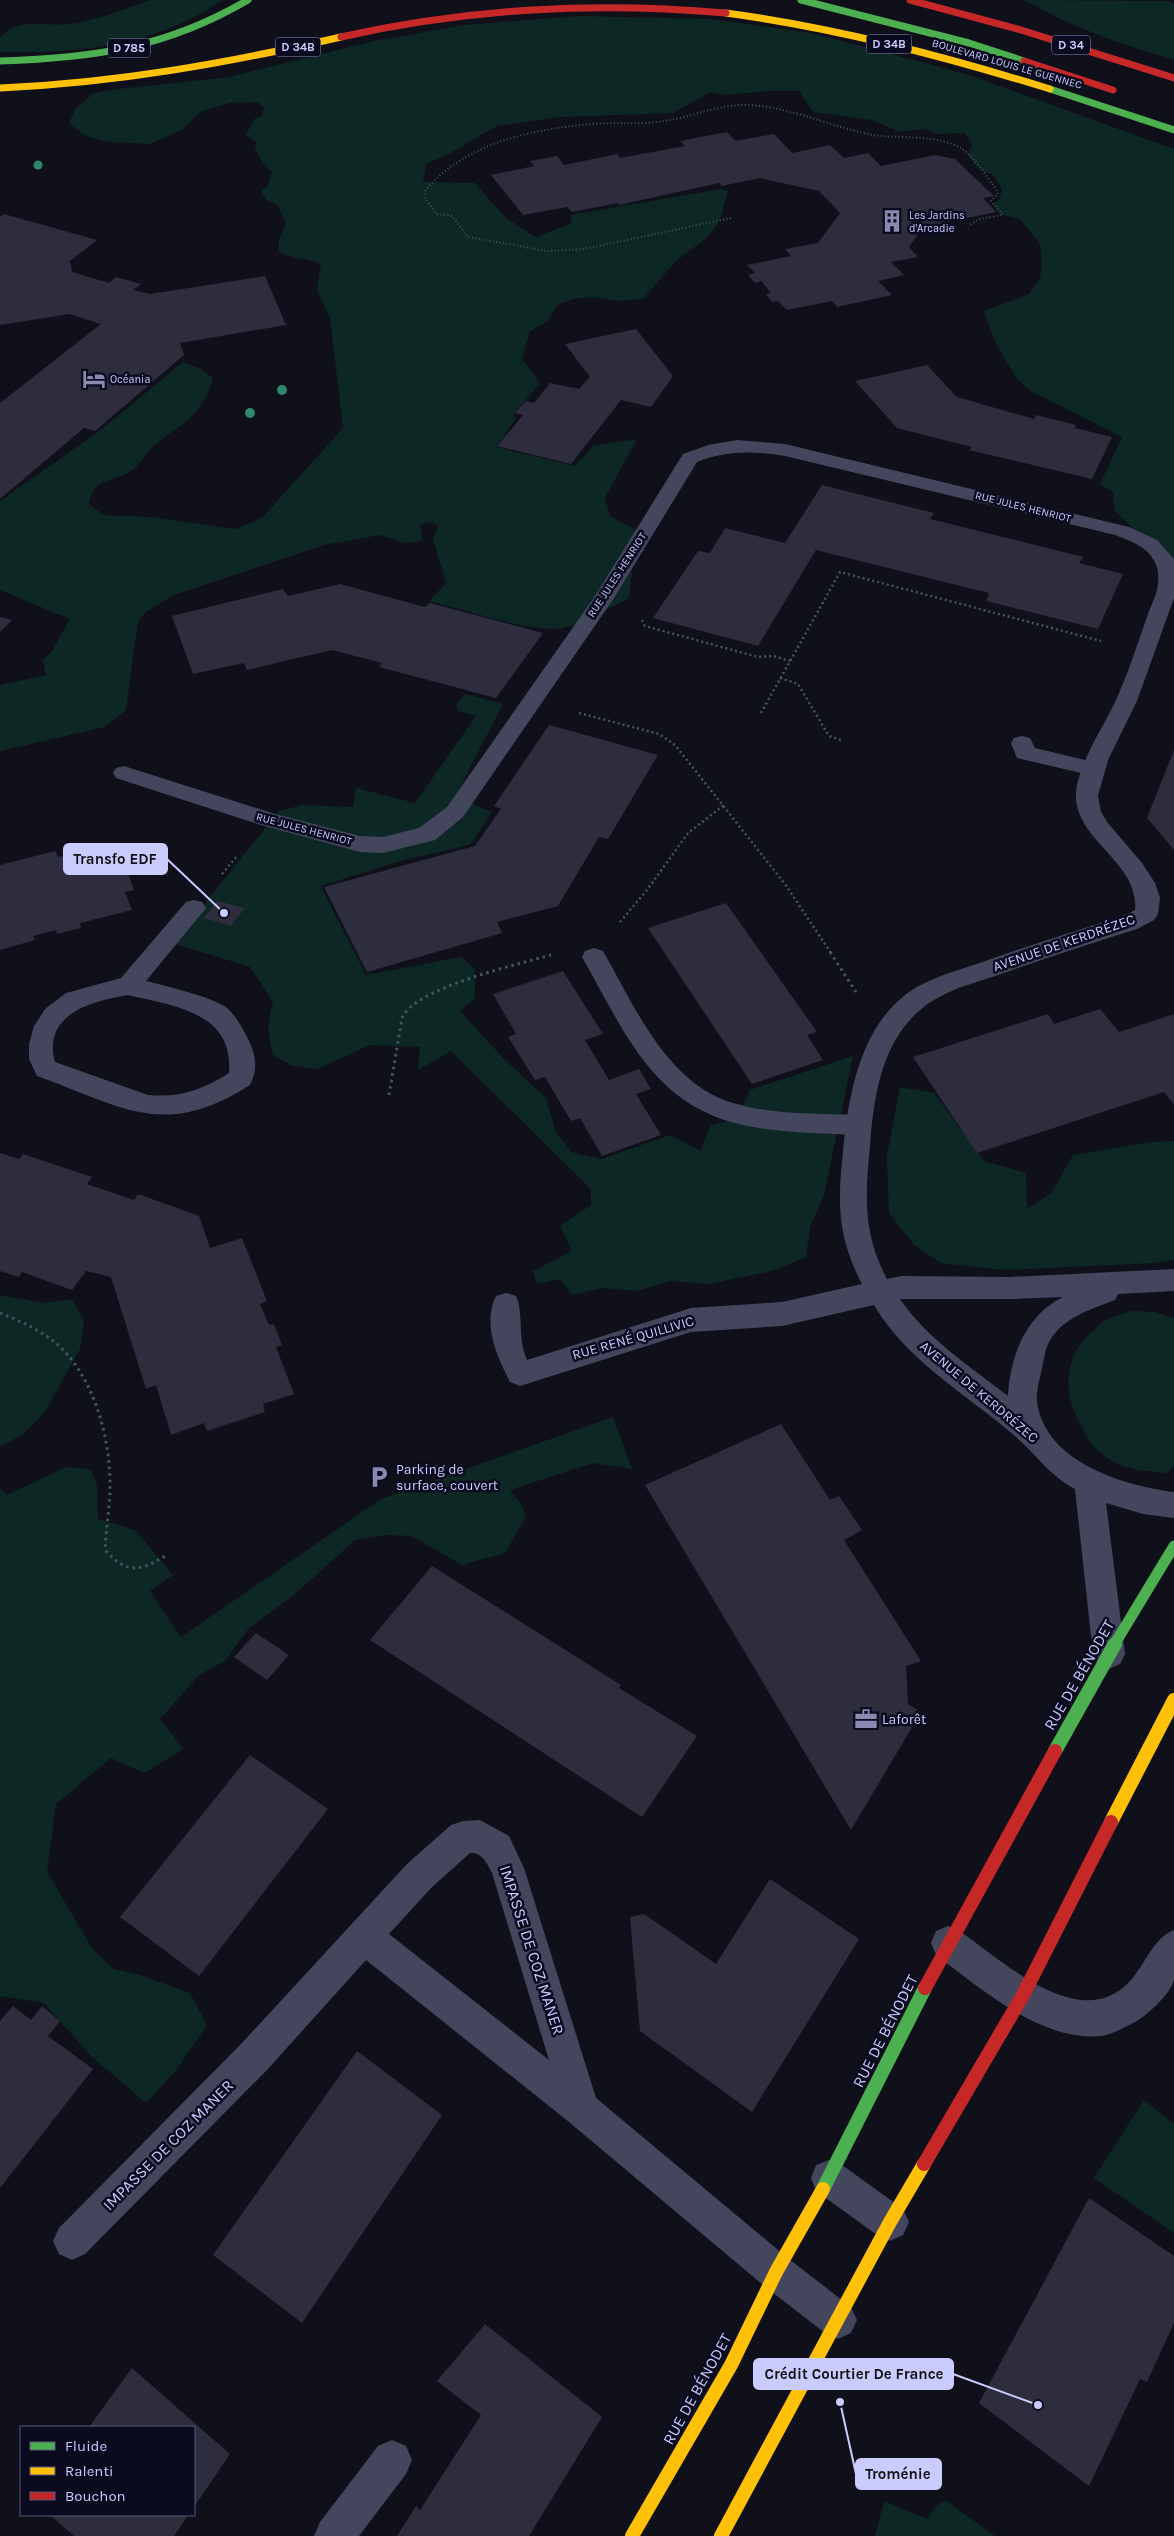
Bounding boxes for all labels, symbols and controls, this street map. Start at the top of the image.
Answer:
road number: D 34B [866,34,912,54]
street label: BOULEVARD LOUIS LE GUENNEC [931,36,1084,92]
road number: D 34 [1052,36,1090,54]
road number: D 785 [108,38,150,58]
road number: D 34B [276,38,320,56]
building icon: Les Jardins d'Arcadie [879,208,905,234]
place label: Les Jardins d'Arcadie [909,209,965,235]
hotel icon: Océania [81,366,107,392]
place label: Océania [110,373,150,386]
street label: RUE JULES HENRIOT [974,489,1073,525]
street label: RUE JULES HENRIOT [585,530,650,620]
street label: RUE JULES HENRIOT [255,810,354,848]
callout: Transfo EDF [64,844,167,874]
text: Transfo EDF [73,850,157,868]
street label: AVENUE DE KERDRÉZEC [990,910,1137,975]
street label: RUE RENÉ QUILLIVIC [570,1312,696,1363]
street label: AVENUE DE KERDRÉZEC [916,1337,1042,1446]
place label: Parking de surface, couvert [396,1461,498,1494]
parking icon: Parking de surface, couvert [366,1464,392,1490]
street label: RUE DE BÉNODET [1040,1616,1118,1734]
office icon: Laforêt [853,1706,879,1732]
place label: Laforêt [882,1711,926,1728]
street label: IMPASSE DE COZ MANER [496,1863,568,2037]
street label: RUE DE BÉNODET [848,1971,922,2091]
street label: IMPASSE DE COZ MANER [99,2076,237,2214]
street label: RUE DE BÉNODET [659,2330,735,2448]
callout: Crédit Courtier De France [754,2359,953,2389]
text: Crédit Courtier De France [764,2365,944,2383]
legend [20,2426,195,2516]
text: Fluide [65,2437,107,2455]
callout: Troménie [856,2459,941,2489]
text: Ralenti [65,2462,114,2480]
text: Troménie [865,2465,931,2483]
text: Bouchon [65,2487,126,2505]

